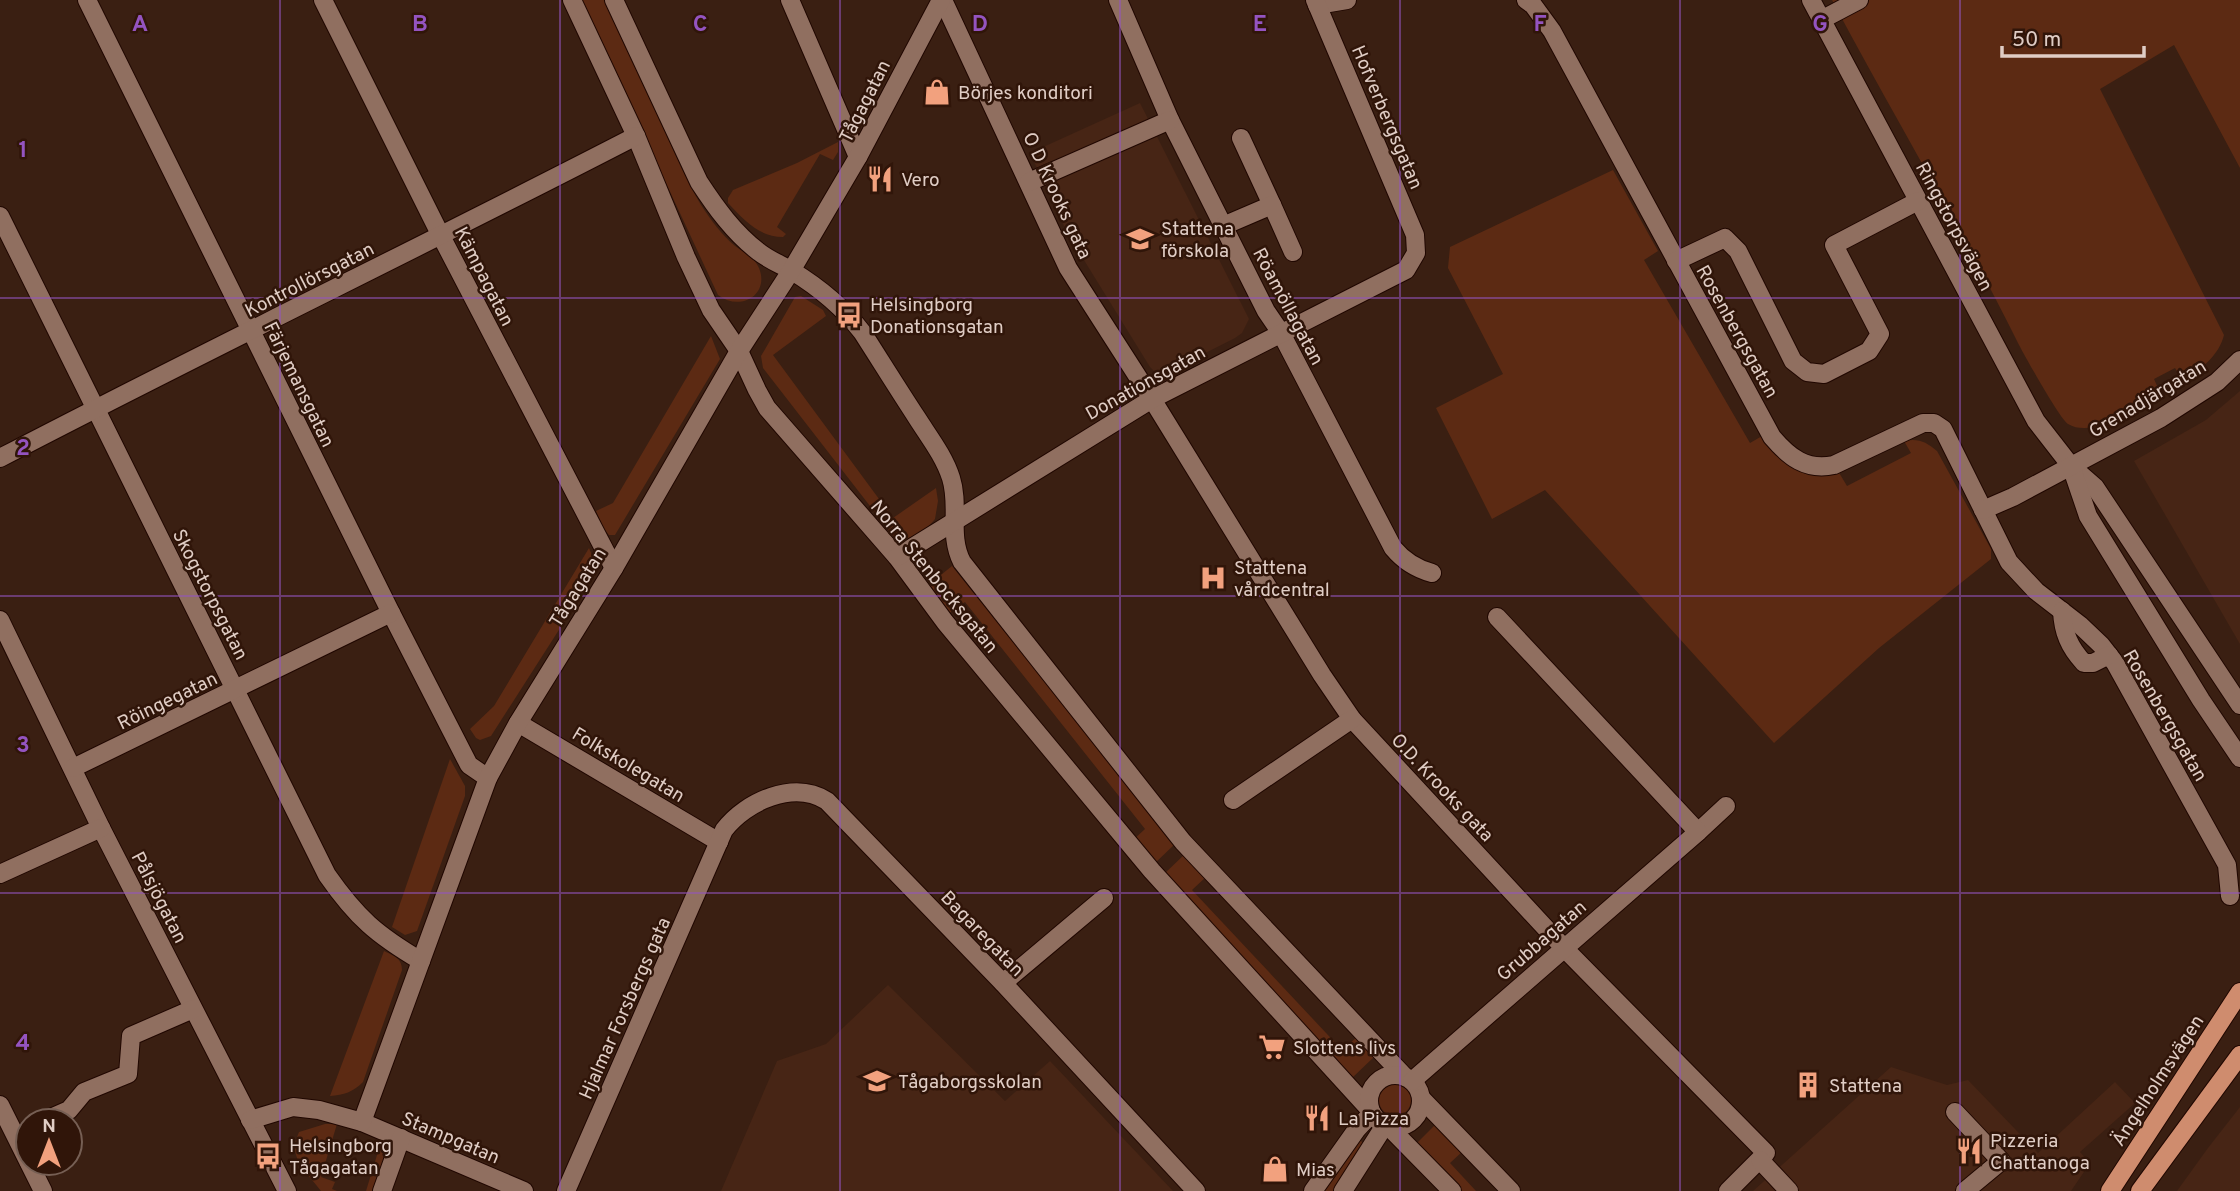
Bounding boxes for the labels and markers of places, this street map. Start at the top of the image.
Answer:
shop icon: Börjes konditori [922,77,952,107]
place label: Börjes konditori [958,82,1093,106]
restaurant icon: Vero [865,164,895,194]
place label: Vero [901,169,940,193]
place label: Stattena förskola [1161,218,1234,264]
school or university icon: Stattena förskola [1125,224,1155,254]
place label: Helsingborg Donationsgatan [870,294,1004,340]
bus stop icon: Helsingborg Donationsgatan [834,300,864,330]
place label: Stattena vårdcentral [1234,557,1330,603]
hospital icon: Stattena vårdcentral [1198,563,1228,593]
supermarket icon: Slottens livs [1257,1032,1287,1062]
place label: Slottens livs [1293,1037,1396,1061]
school or university icon: Tågaborgsskolan [862,1066,892,1096]
building icon: Stattena [1793,1070,1823,1100]
place label: Tågaborgsskolan [898,1071,1042,1095]
place label: Stattena [1829,1075,1902,1099]
restaurant icon: La Pizza [1302,1103,1332,1133]
place label: La Pizza [1338,1108,1409,1132]
place label: Pizzeria Chattanoga [1990,1130,2090,1176]
place label: Helsingborg Tågagatan [289,1135,392,1181]
restaurant icon: Pizzeria Chattanoga [1954,1136,1984,1166]
bus stop icon: Helsingborg Tågagatan [253,1141,283,1171]
shop icon: Mias [1260,1154,1290,1184]
place label: Mias [1296,1159,1335,1183]

